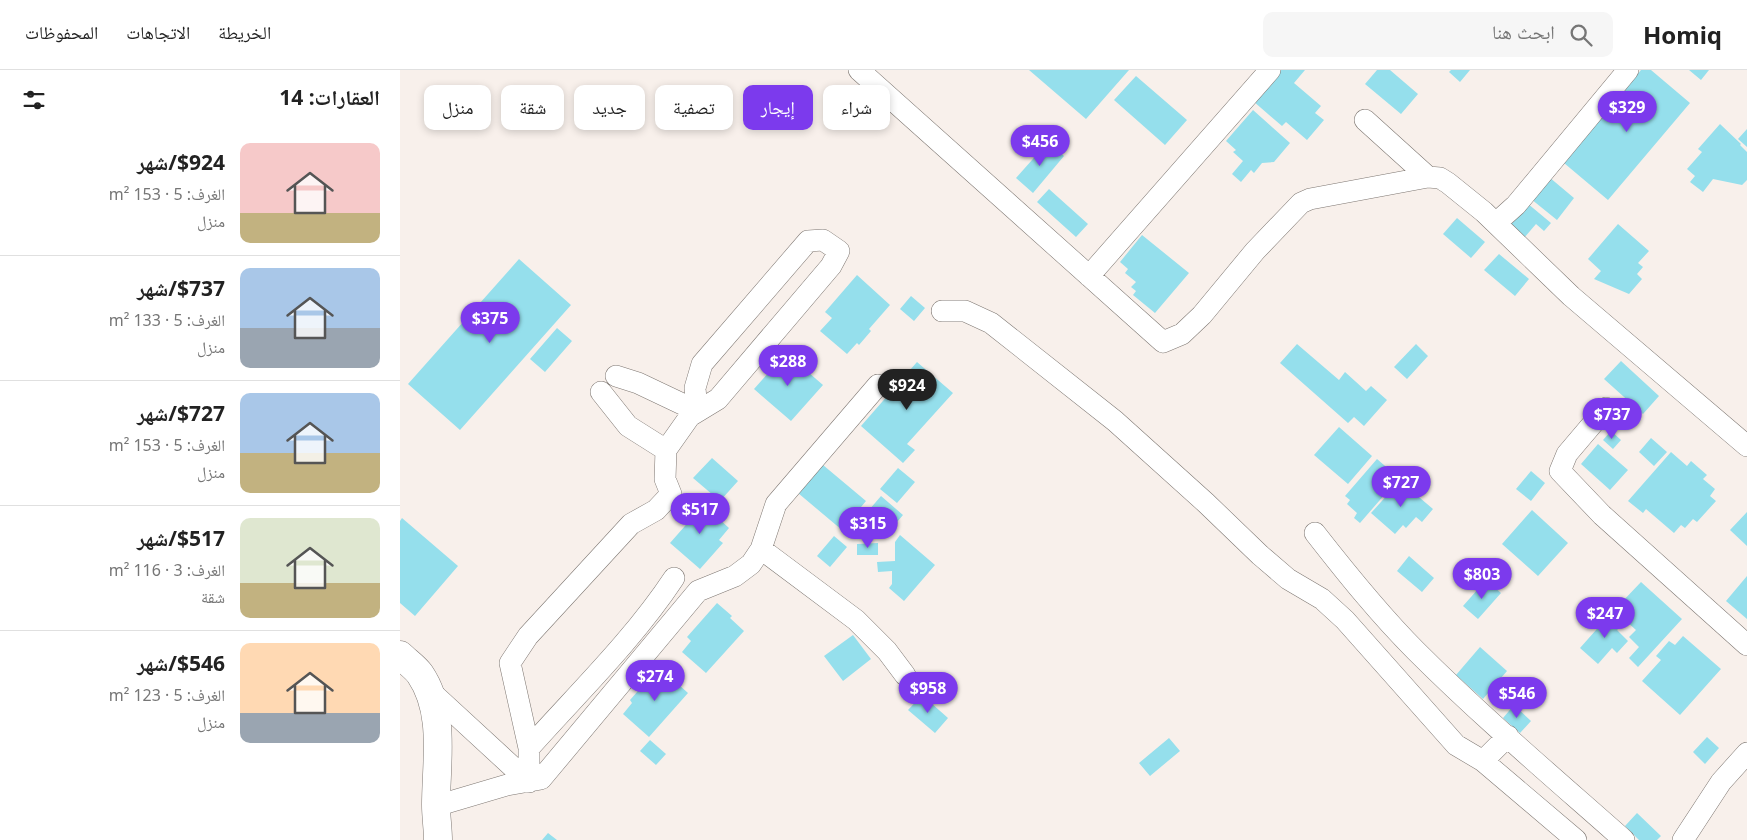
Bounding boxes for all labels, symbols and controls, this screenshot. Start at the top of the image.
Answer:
search box [1263,12,1613,57]
text: Homiq [1643,18,1722,51]
text: ابحث هنا [1492,19,1555,45]
text: المحفوظات [25,20,98,44]
text: الاتجاهات [126,20,190,44]
text: الخريطة [218,20,271,44]
icon: search [1567,21,1595,49]
text: العقارات: 14 [279,83,380,111]
chip: منزل [424,85,491,130]
chip: شقة [501,85,564,130]
chip: جديد [574,85,645,130]
chip: تصفية [655,85,733,130]
chip: إيجار [743,85,813,130]
chip: شراء [823,85,890,130]
icon: filters [20,86,48,114]
pin: $329 [1597,90,1657,133]
text: $329 [1609,96,1645,118]
pin: $456 [1010,124,1070,167]
text: $456 [1022,130,1058,152]
text: $924/شهر [137,148,225,176]
icon: home [280,163,340,223]
text: الغرف: 5 · 153 m² [109,183,225,205]
text: منزل [197,210,225,232]
text: $737/شهر [137,274,225,302]
icon: home [280,288,340,348]
pin: $375 [460,302,520,344]
text: $375 [472,307,508,329]
text: الغرف: 5 · 133 m² [109,309,225,331]
text: منزل [197,336,225,358]
pin: $288 [758,344,818,387]
text: $288 [770,350,806,372]
pin: $924 [877,368,937,411]
text: $924 [889,374,925,396]
pin: $737 [1582,398,1642,440]
text: $727/شهر [137,399,225,427]
text: $737 [1594,403,1630,425]
icon: home [280,413,340,473]
text: الغرف: 5 · 153 m² [109,434,225,456]
text: منزل [197,461,225,483]
pin: $727 [1371,466,1431,508]
text: $727 [1383,471,1419,493]
pin: $517 [670,492,730,535]
text: $517 [682,498,718,520]
pin: $315 [838,506,898,549]
text: $315 [850,512,886,534]
text: $517/شهر [137,524,225,552]
icon: home [280,538,340,598]
pin: $803 [1452,558,1512,600]
text: الغرف: 3 · 116 m² [109,559,225,581]
text: $803 [1464,563,1500,585]
text: شقة [201,586,225,608]
pin: $247 [1575,596,1635,639]
text: $247 [1587,602,1623,624]
text: $546/شهر [137,649,225,677]
pin: $274 [625,660,685,702]
icon: home [280,663,340,723]
text: $274 [637,665,673,687]
pin: $958 [898,672,958,714]
pin: $546 [1487,676,1547,719]
text: $958 [910,677,946,699]
text: $546 [1499,682,1535,704]
text: الغرف: 5 · 123 m² [109,684,225,706]
text: منزل [197,711,225,733]

